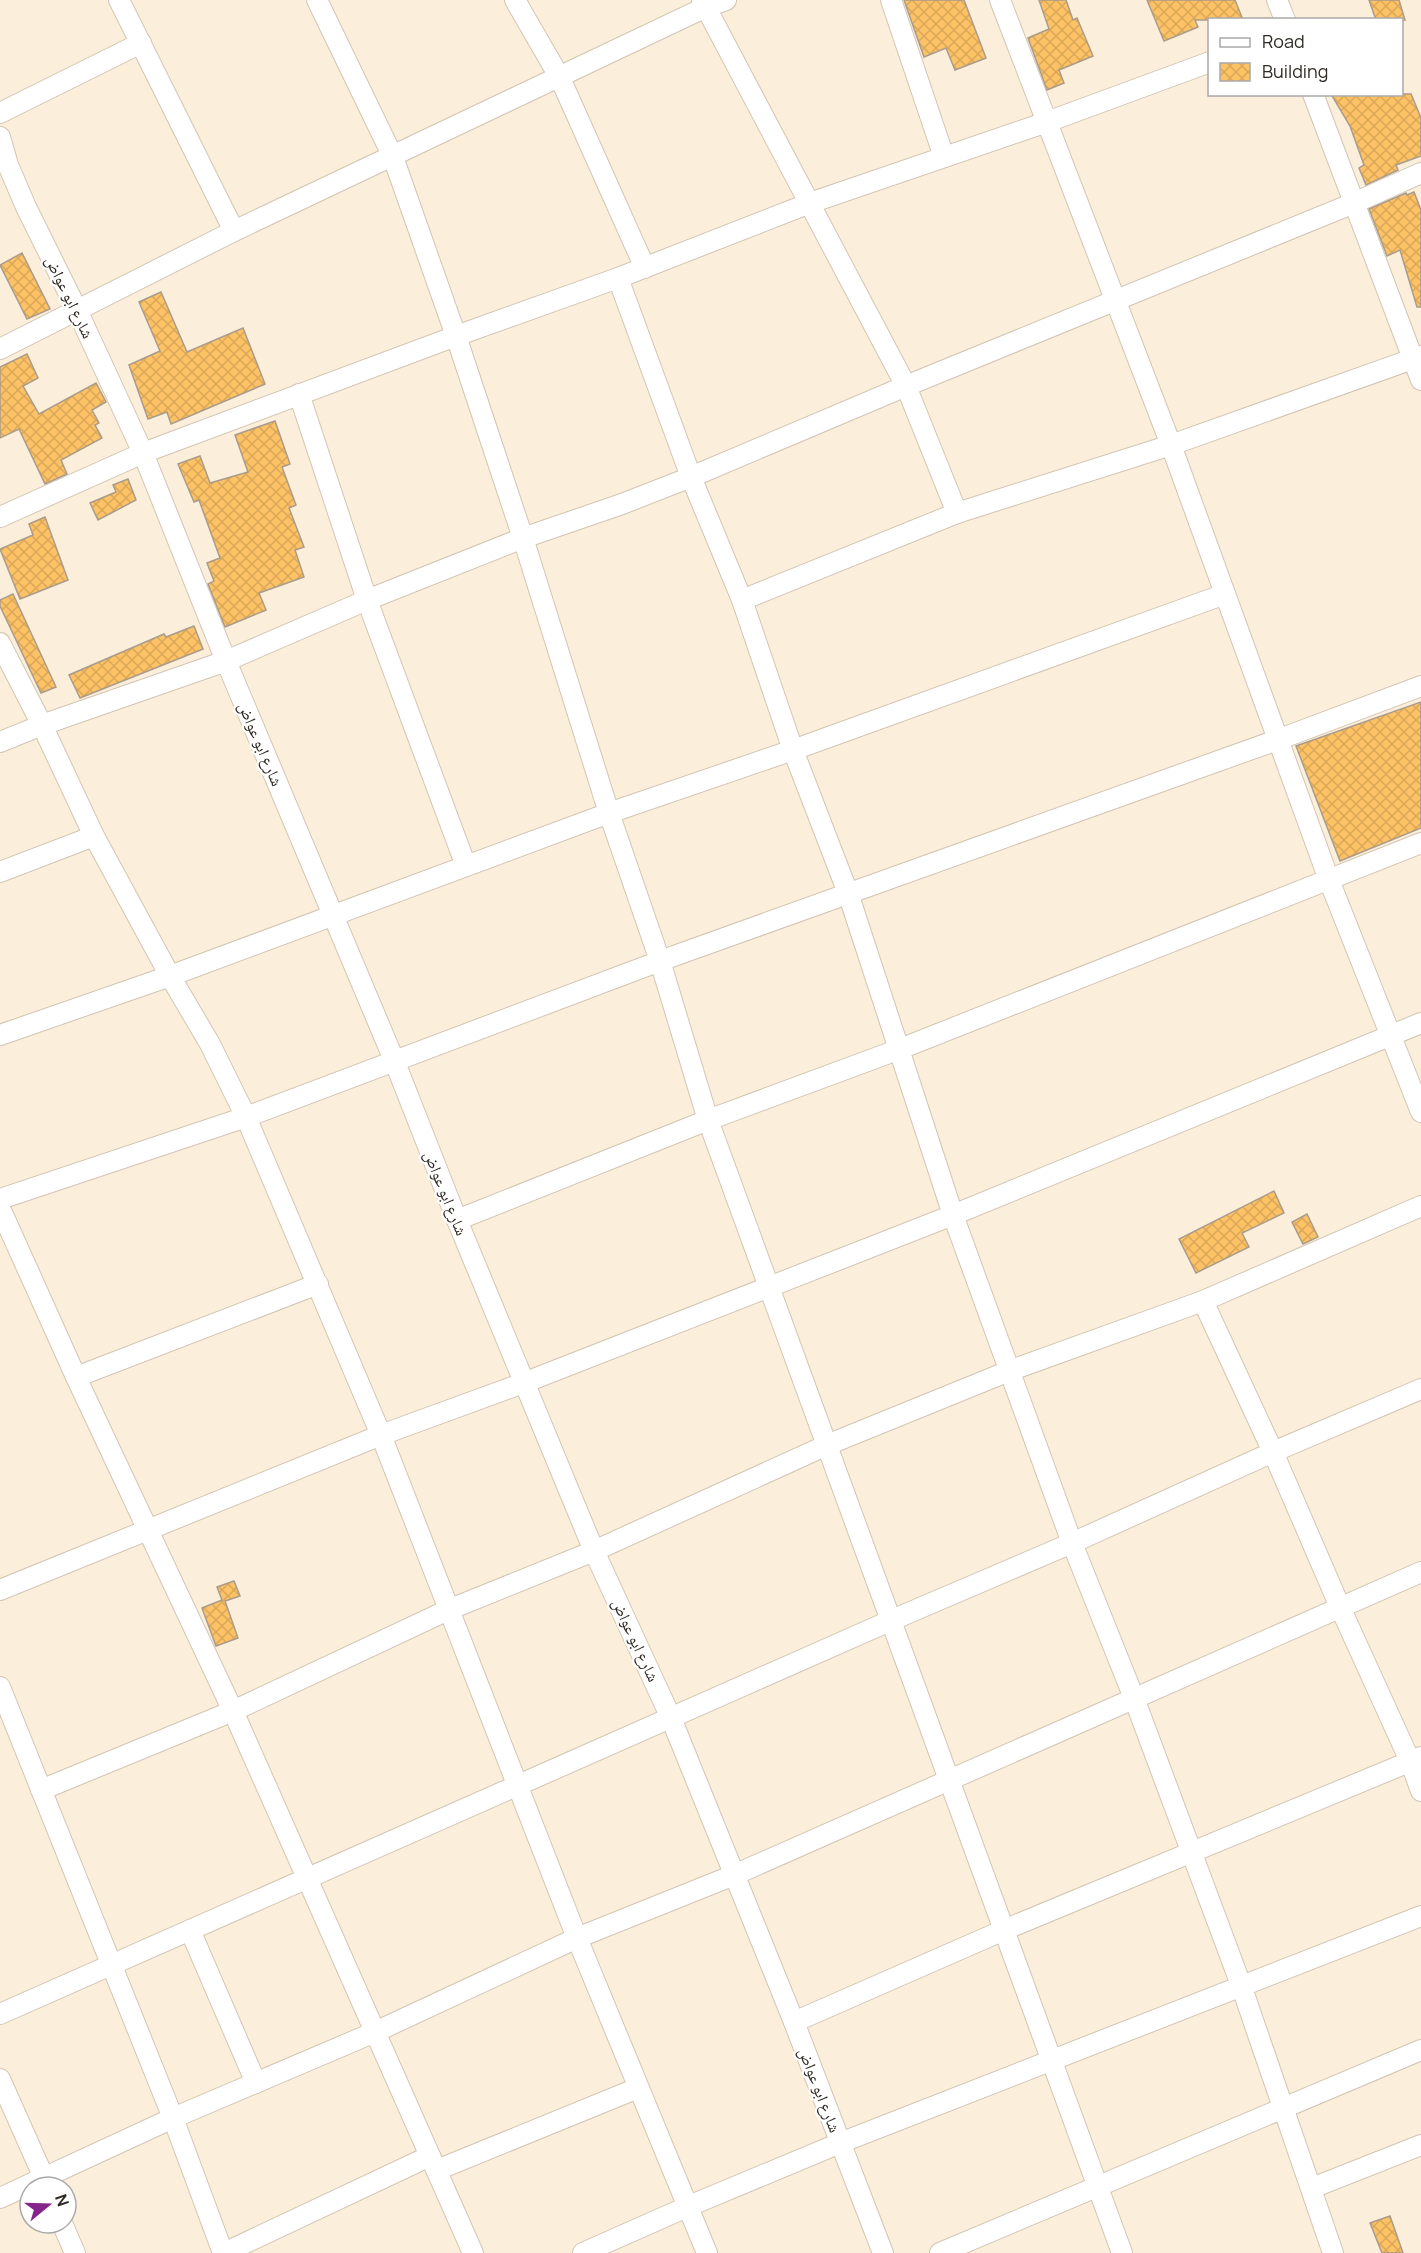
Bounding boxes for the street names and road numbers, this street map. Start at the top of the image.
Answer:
street label: شارع ابو عواض [41,252,99,342]
street label: شارع ابو عواض [233,699,289,789]
street label: شارع ابو عواض [419,1147,473,1239]
street label: شارع ابو عواض [607,1595,665,1685]
street label: شارع ابو عواض [794,2044,846,2136]

